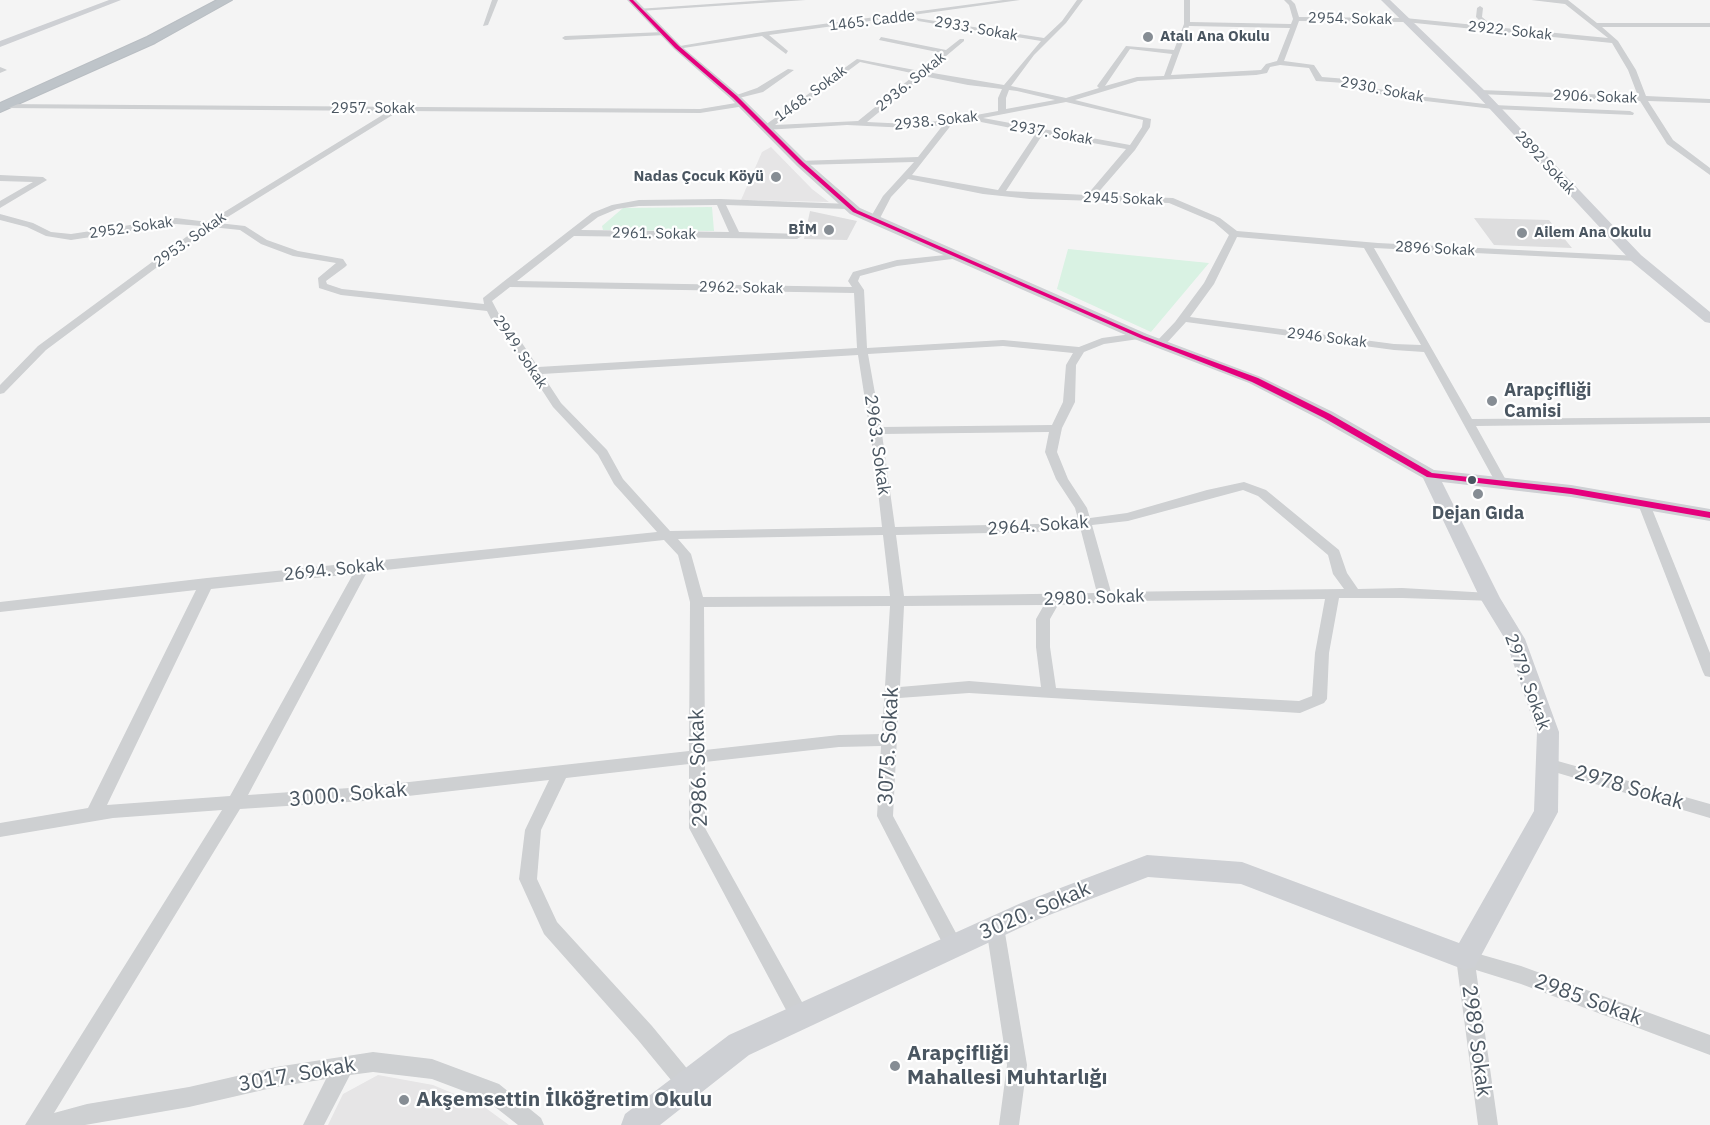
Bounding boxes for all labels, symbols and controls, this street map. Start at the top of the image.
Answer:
street label: 1465. Cadde [828,7,916,35]
street label: 2954. Sokak [1308,9,1392,29]
street label: 2933. Sokak [933,13,1019,45]
street label: 2922. Sokak [1467,18,1553,44]
place label: Atalı Ana Okulu [1160,28,1270,46]
marker: Atalı Ana Okulu [1141,30,1155,44]
street label: 2936. Sokak [873,48,949,116]
street label: 1468. Sokak [772,62,850,126]
street label: 2930. Sokak [1339,73,1425,107]
street label: 2906. Sokak [1552,87,1638,107]
street label: 2957. Sokak [331,100,415,118]
street label: 2938. Sokak [893,108,979,134]
street label: 2937. Sokak [1008,117,1094,149]
street label: 2892 Sokak [1511,127,1579,199]
place label: Nadas Çocuk Köyü [633,168,764,186]
marker: Nadas Çocuk Köyü [769,170,783,184]
street label: 2945 Sokak [1083,189,1163,209]
street label: 2953. Sokak [150,208,230,272]
street label: 2952. Sokak [88,213,174,243]
place label: BİM [788,221,817,239]
marker: BİM [822,223,836,237]
street label: 2961. Sokak [612,224,696,244]
place label: Ailem Ana Okulu [1534,224,1651,242]
marker: Ailem Ana Okulu [1515,226,1529,240]
street label: 2896 Sokak [1394,238,1476,260]
street label: 2962. Sokak [699,278,783,298]
street label: 2949. Sokak [489,312,551,392]
street label: 2946 Sokak [1286,324,1368,352]
place label: Arapçifliği Camisi [1504,380,1591,422]
street label: 2963. Sokak [859,393,895,497]
marker: Arapçifliği Camisi [1485,394,1499,408]
unlabelled marker [1466,474,1478,486]
marker: Dejan Gıda [1471,487,1485,501]
place label: Dejan Gıda [1432,503,1524,525]
street label: 2964. Sokak [987,512,1089,540]
street label: 2694. Sokak [282,554,386,586]
street label: 2980. Sokak [1043,585,1145,611]
street label: 2979. Sokak [1500,631,1554,733]
street label: 3075. Sokak [873,686,905,806]
street label: 2986. Sokak [684,708,714,828]
street label: 2978 Sokak [1571,760,1687,816]
street label: 3000. Sokak [288,777,408,813]
street label: 3020. Sokak [976,876,1094,946]
street label: 2985 Sokak [1531,969,1645,1031]
street label: 2989 Sokak [1456,984,1496,1098]
place label: Arapçifliği Mahallesi Muhtarlığı [907,1041,1107,1091]
street label: 3017. Sokak [237,1052,357,1098]
marker: Arapçifliği Mahallesi Muhtarlığı [888,1059,902,1073]
place label: Akşemsettin İlköğretim Okulu [416,1087,712,1113]
marker: Akşemsettin İlköğretim Okulu [397,1093,411,1107]

